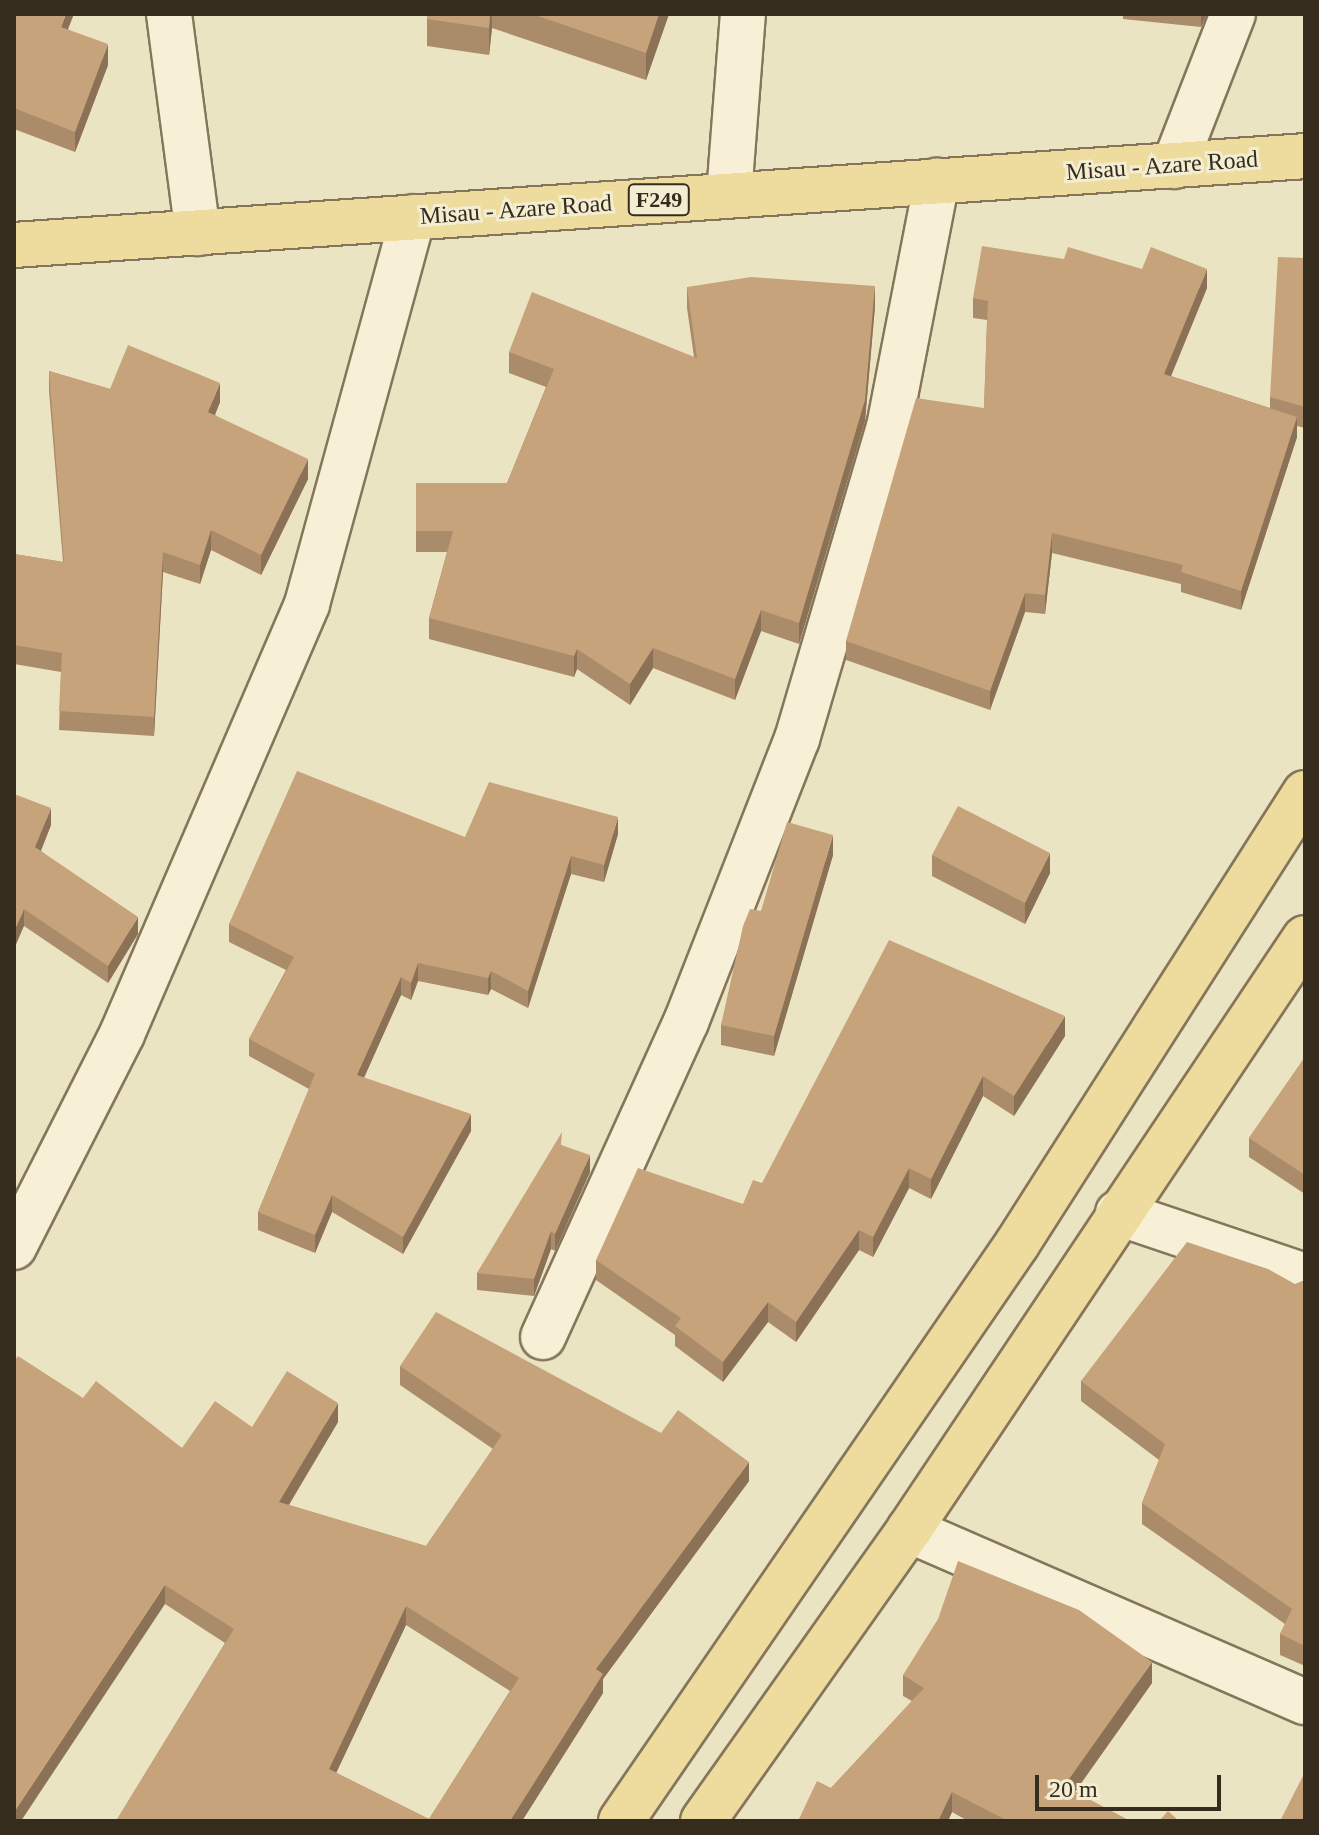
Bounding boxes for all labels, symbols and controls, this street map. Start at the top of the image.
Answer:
street label: Misau - Azare Road [1064,145,1260,187]
road number: F249 [627,182,691,218]
street label: Misau - Azare Road [418,189,614,231]
scale bar [1039,1759,1225,1809]
text: 20 m [1049,1776,1098,1802]

